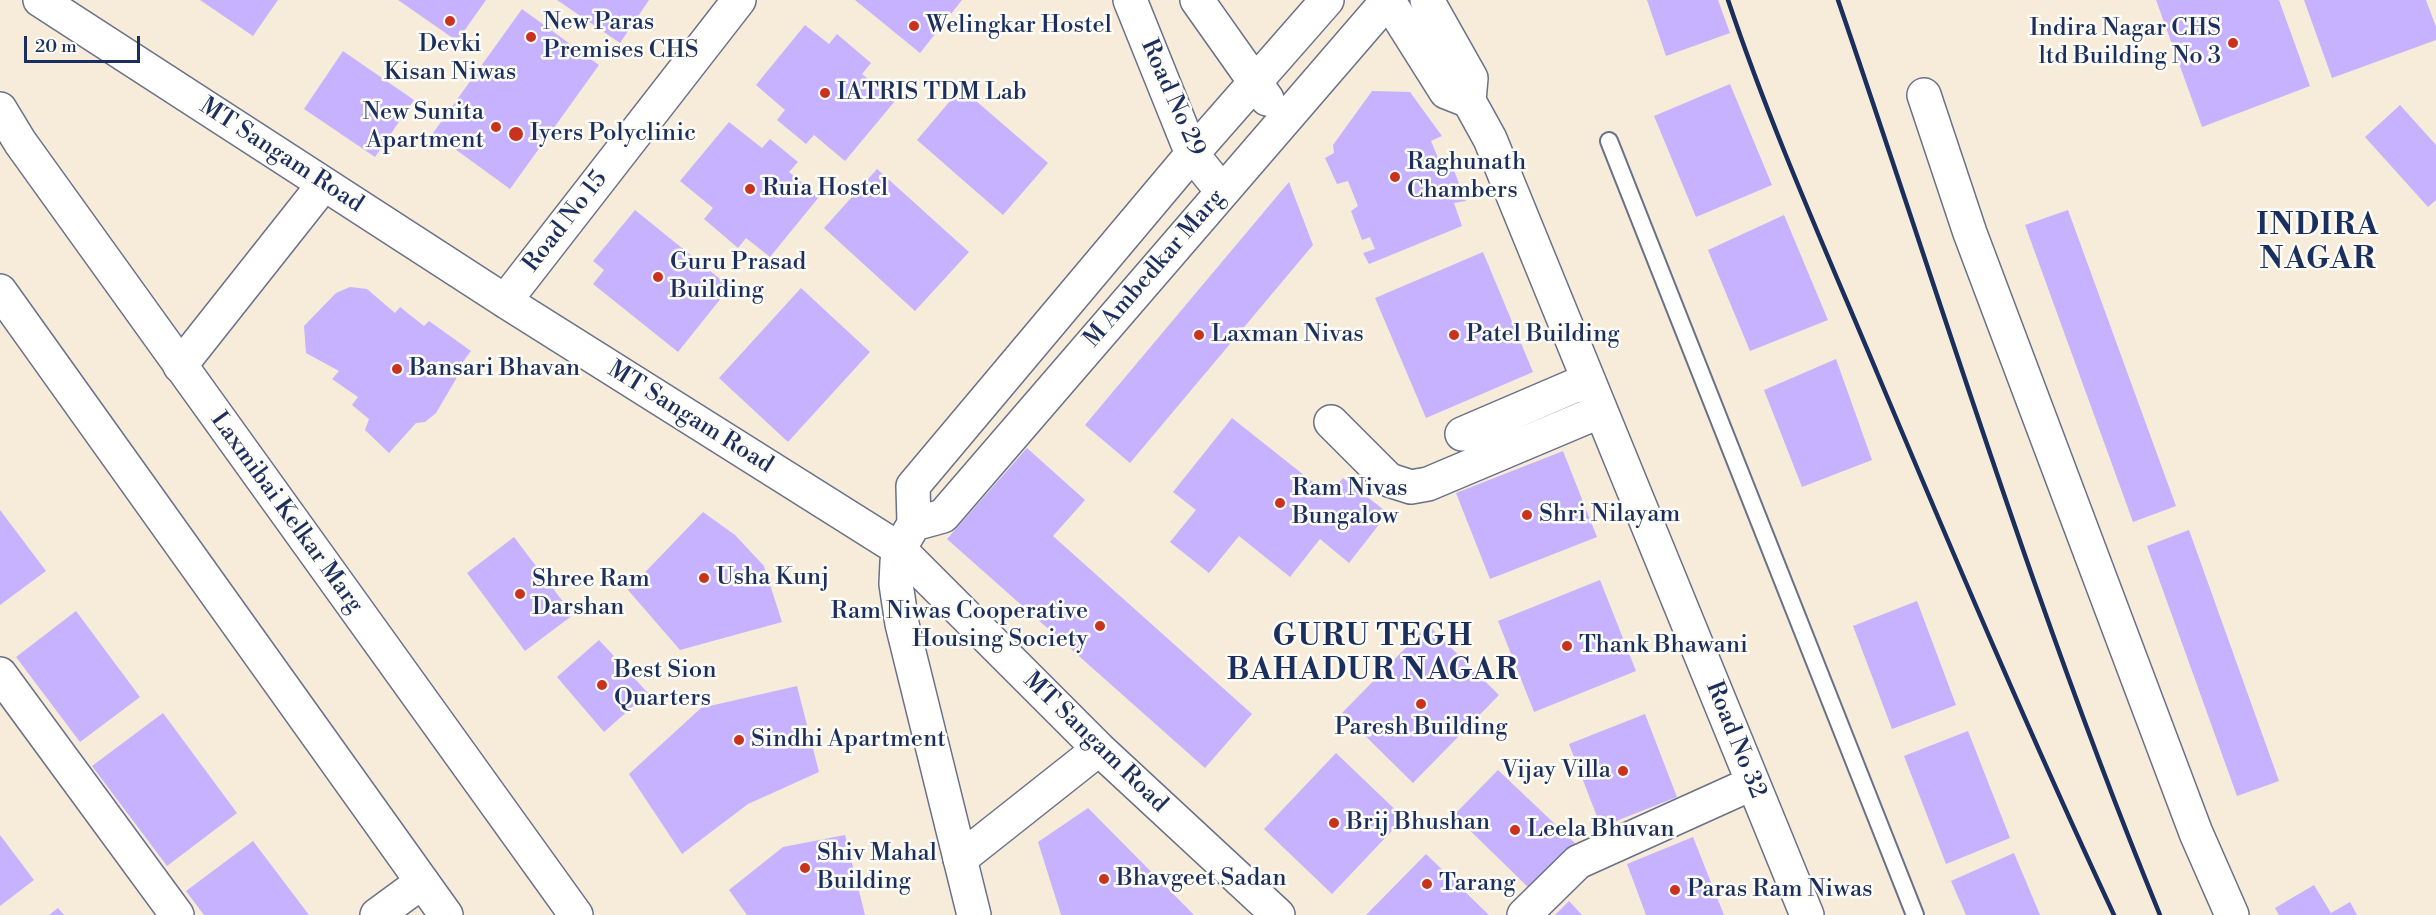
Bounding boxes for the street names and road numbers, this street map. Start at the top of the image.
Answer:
street label: Road No 29 [1133,35,1211,161]
street label: MT Sangam Road [194,92,368,220]
street label: Road No 15 [518,166,614,278]
street label: M Ambedkar Marg [1079,184,1231,354]
street label: MT Sangam Road [602,356,778,480]
street label: Laxmibai Kelkar Marg [203,407,369,619]
street label: MT Sangam Road [1017,667,1173,819]
street label: Road No 32 [1699,677,1771,803]

